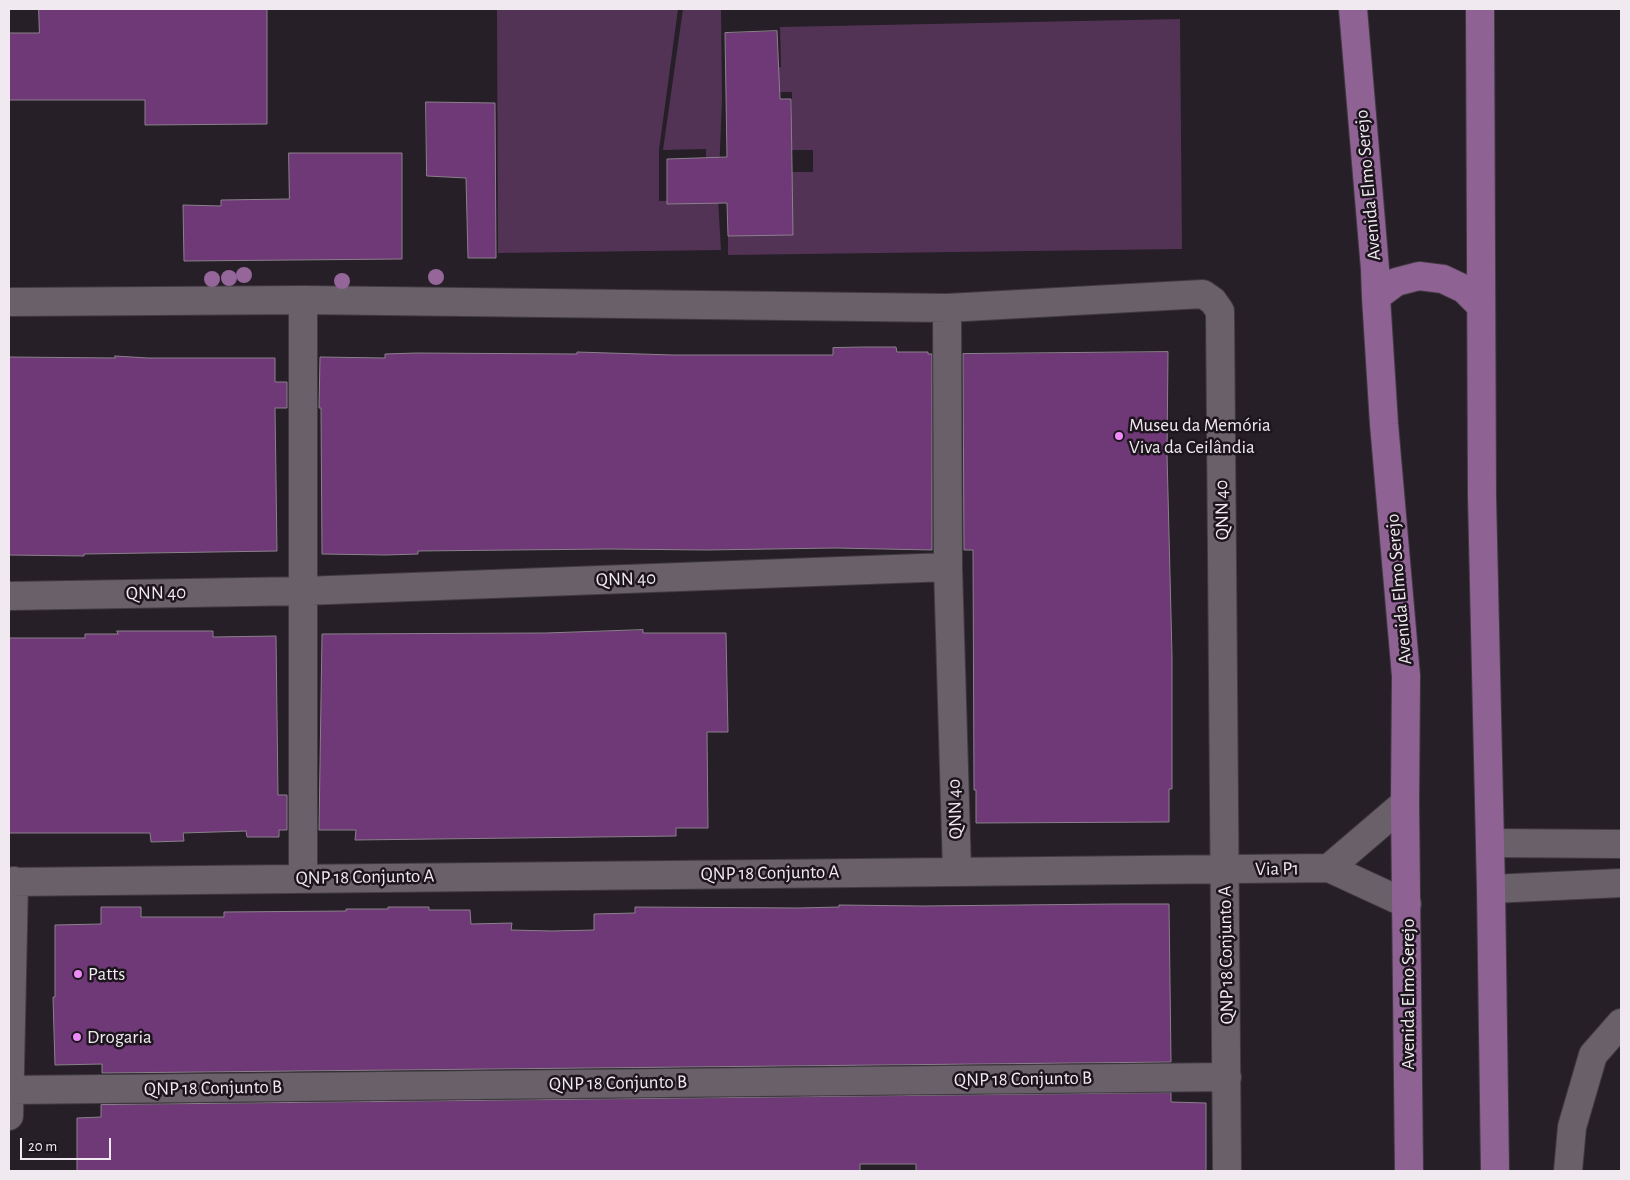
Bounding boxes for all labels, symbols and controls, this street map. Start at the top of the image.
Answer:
street label: Avenida Elmo Serejo [1350,109,1386,261]
place label: Museu da Memória Viva da Ceilândia [1129,414,1271,458]
marker: Museu da Memória Viva da Ceilândia [1113,430,1125,442]
street label: QNN 40 [1210,480,1234,540]
street label: Avenida Elmo Serejo [1381,513,1417,665]
street label: QNN 40 [595,567,657,591]
street label: QNN 40 [126,581,186,605]
street label: QNN 40 [943,778,967,840]
street label: Via P1 [1255,857,1299,881]
street label: QNP 18 Conjunto A [700,860,840,886]
street label: QNP 18 Conjunto A [295,864,435,890]
street label: QNP 18 Conjunto A [1213,885,1239,1025]
street label: Avenida Elmo Serejo [1397,918,1419,1070]
place label: Patts [88,963,125,985]
marker: Patts [72,968,84,980]
place label: Drogaria [87,1026,152,1048]
marker: Drogaria [71,1031,83,1043]
street label: QNP 18 Conjunto B [954,1066,1092,1092]
street label: QNP 18 Conjunto B [549,1070,687,1096]
street label: QNP 18 Conjunto B [144,1075,282,1101]
scale bar [22,1128,114,1160]
text: 20 m [28,1139,57,1154]

